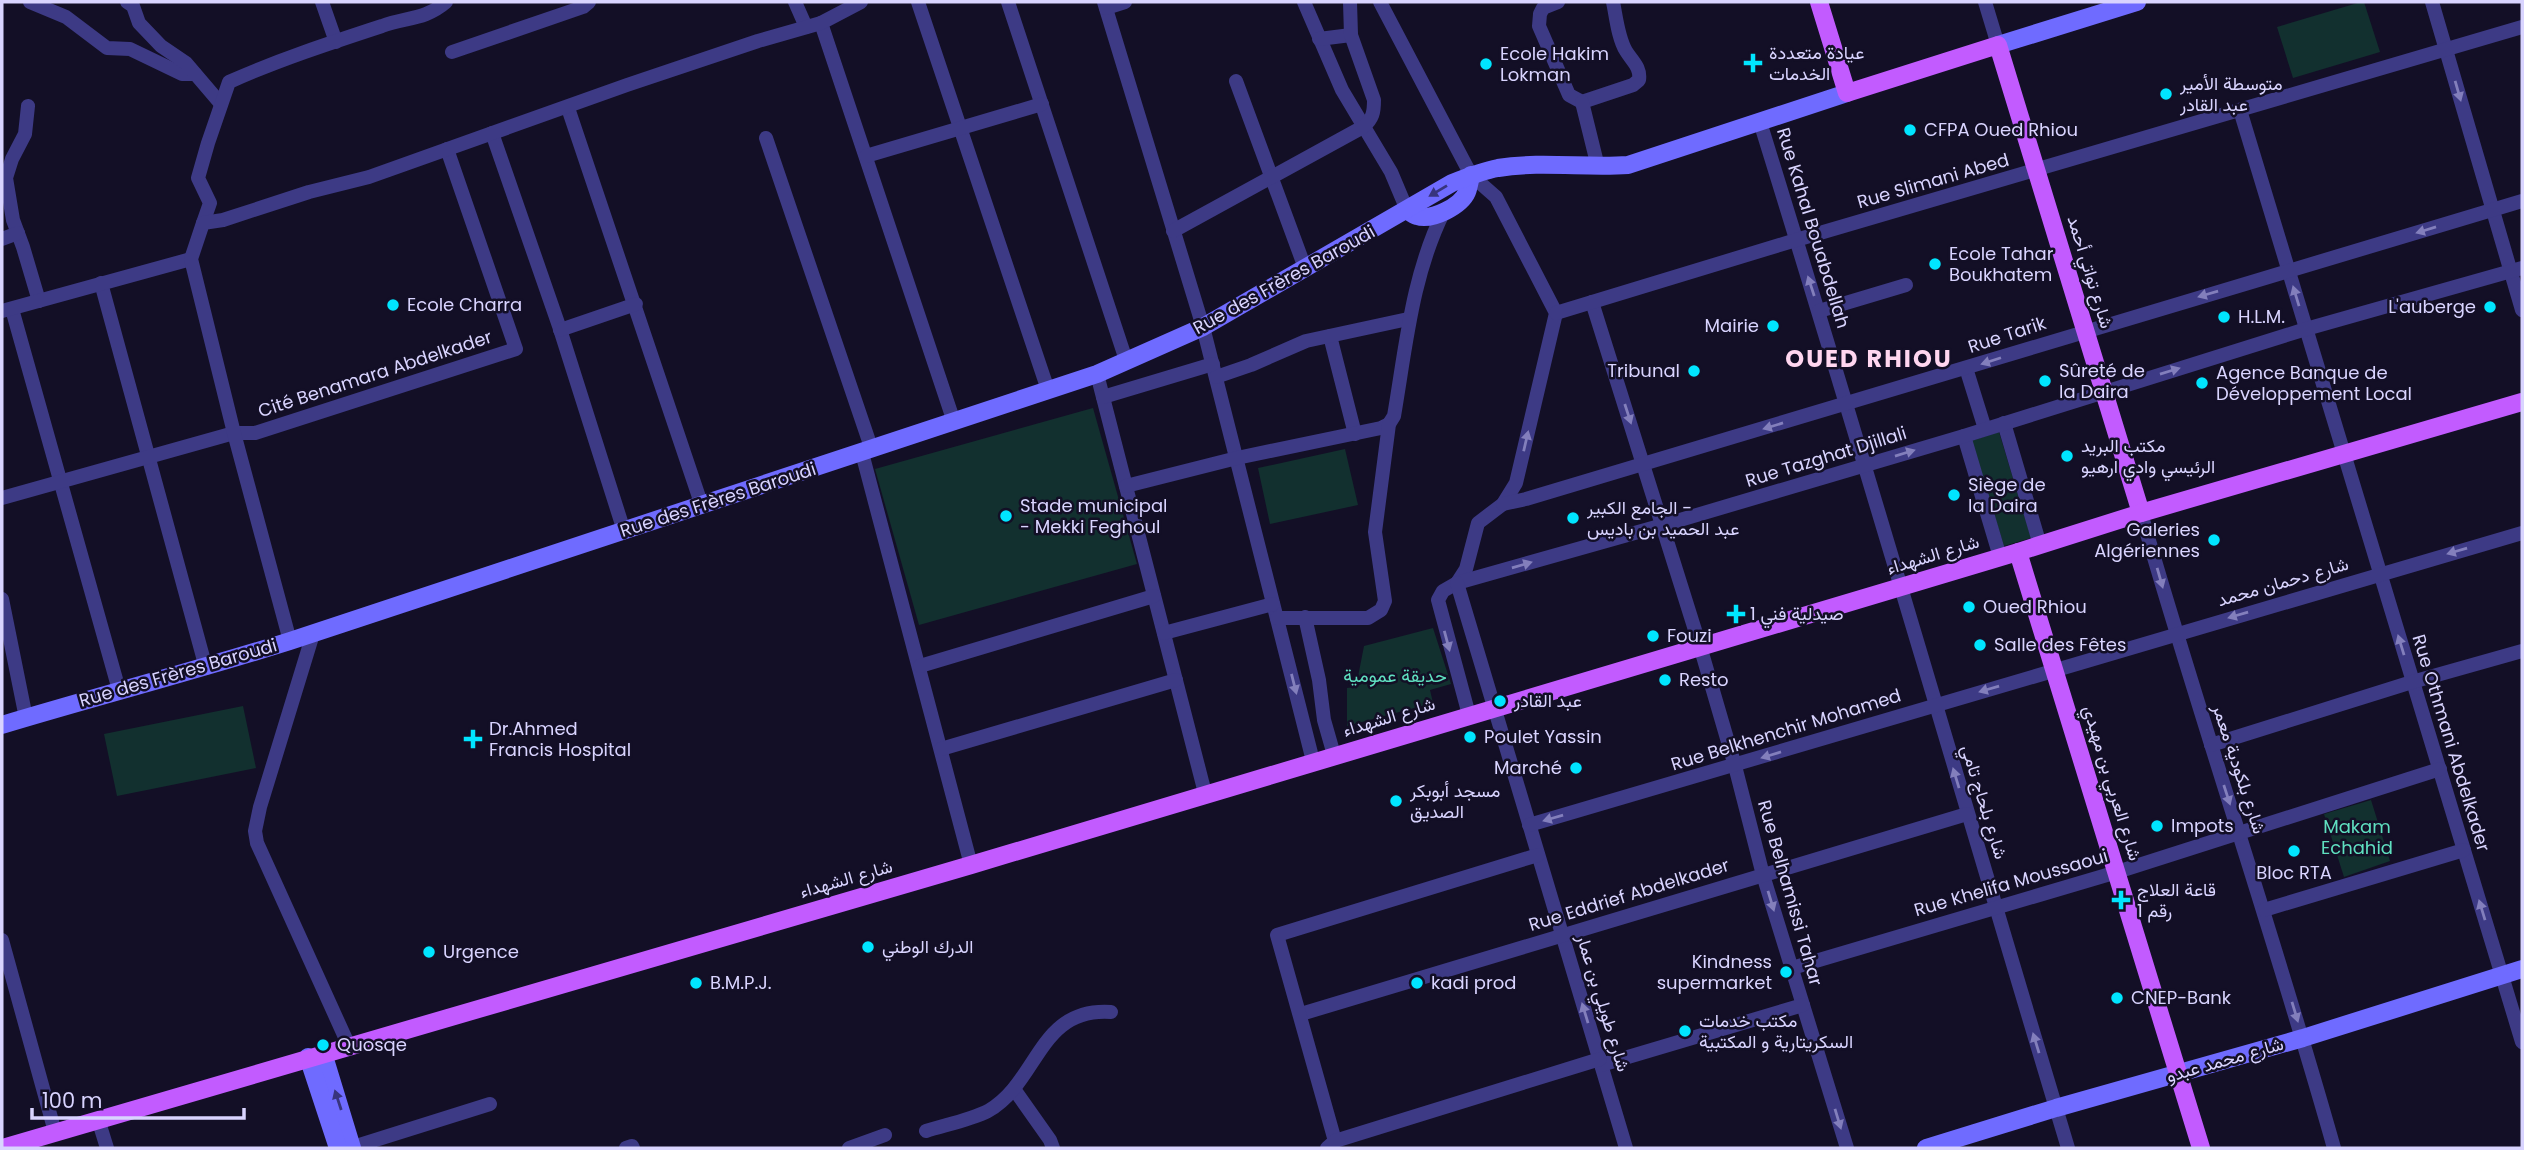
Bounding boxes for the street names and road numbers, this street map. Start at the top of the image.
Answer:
street label: Rue Kahal Bouabdellah [1771,124,1856,331]
street label: Rue Slimani Abed [1854,147,2012,214]
street label: شارع تواتي أحمد [2059,212,2120,332]
street label: Rue des Frères Baroudi [1188,219,1379,340]
street label: Rue Tarik [1965,310,2050,359]
street label: Cité Benamara Abdelkader [255,324,495,423]
street label: Rue Tazghat Djillali [1742,420,1909,493]
street label: Rue des Frères Baroudi [617,456,819,543]
street label: شارع الشهداء [1884,529,1982,580]
street label: شارع دحمان محمد [2214,551,2351,612]
street label: Rue Othmani Abdelkader [2407,631,2497,855]
street label: Rue des Frères Baroudi [76,632,280,713]
street label: Rue Belkhenchir Mohamed [1668,683,1904,776]
street label: شارع الشهداء [1340,691,1438,742]
street label: شارع بلكودية معمر [2206,700,2272,837]
street label: شارع العربي بن مهيدي [2074,702,2148,864]
street label: شارع بلحاج تامي [1952,742,2014,863]
street label: Rue Belhamissi Tahar [1752,797,1829,989]
street label: Rue Khelifa Moussaoui [1911,843,2111,922]
street label: Rue Eddrief Abdelkader [1525,852,1733,937]
street label: شارع الشهداء [796,853,895,904]
street label: شارع طويلي بن عمار [1568,930,1636,1075]
street label: شارع محمد عبدو [2163,1031,2286,1088]

